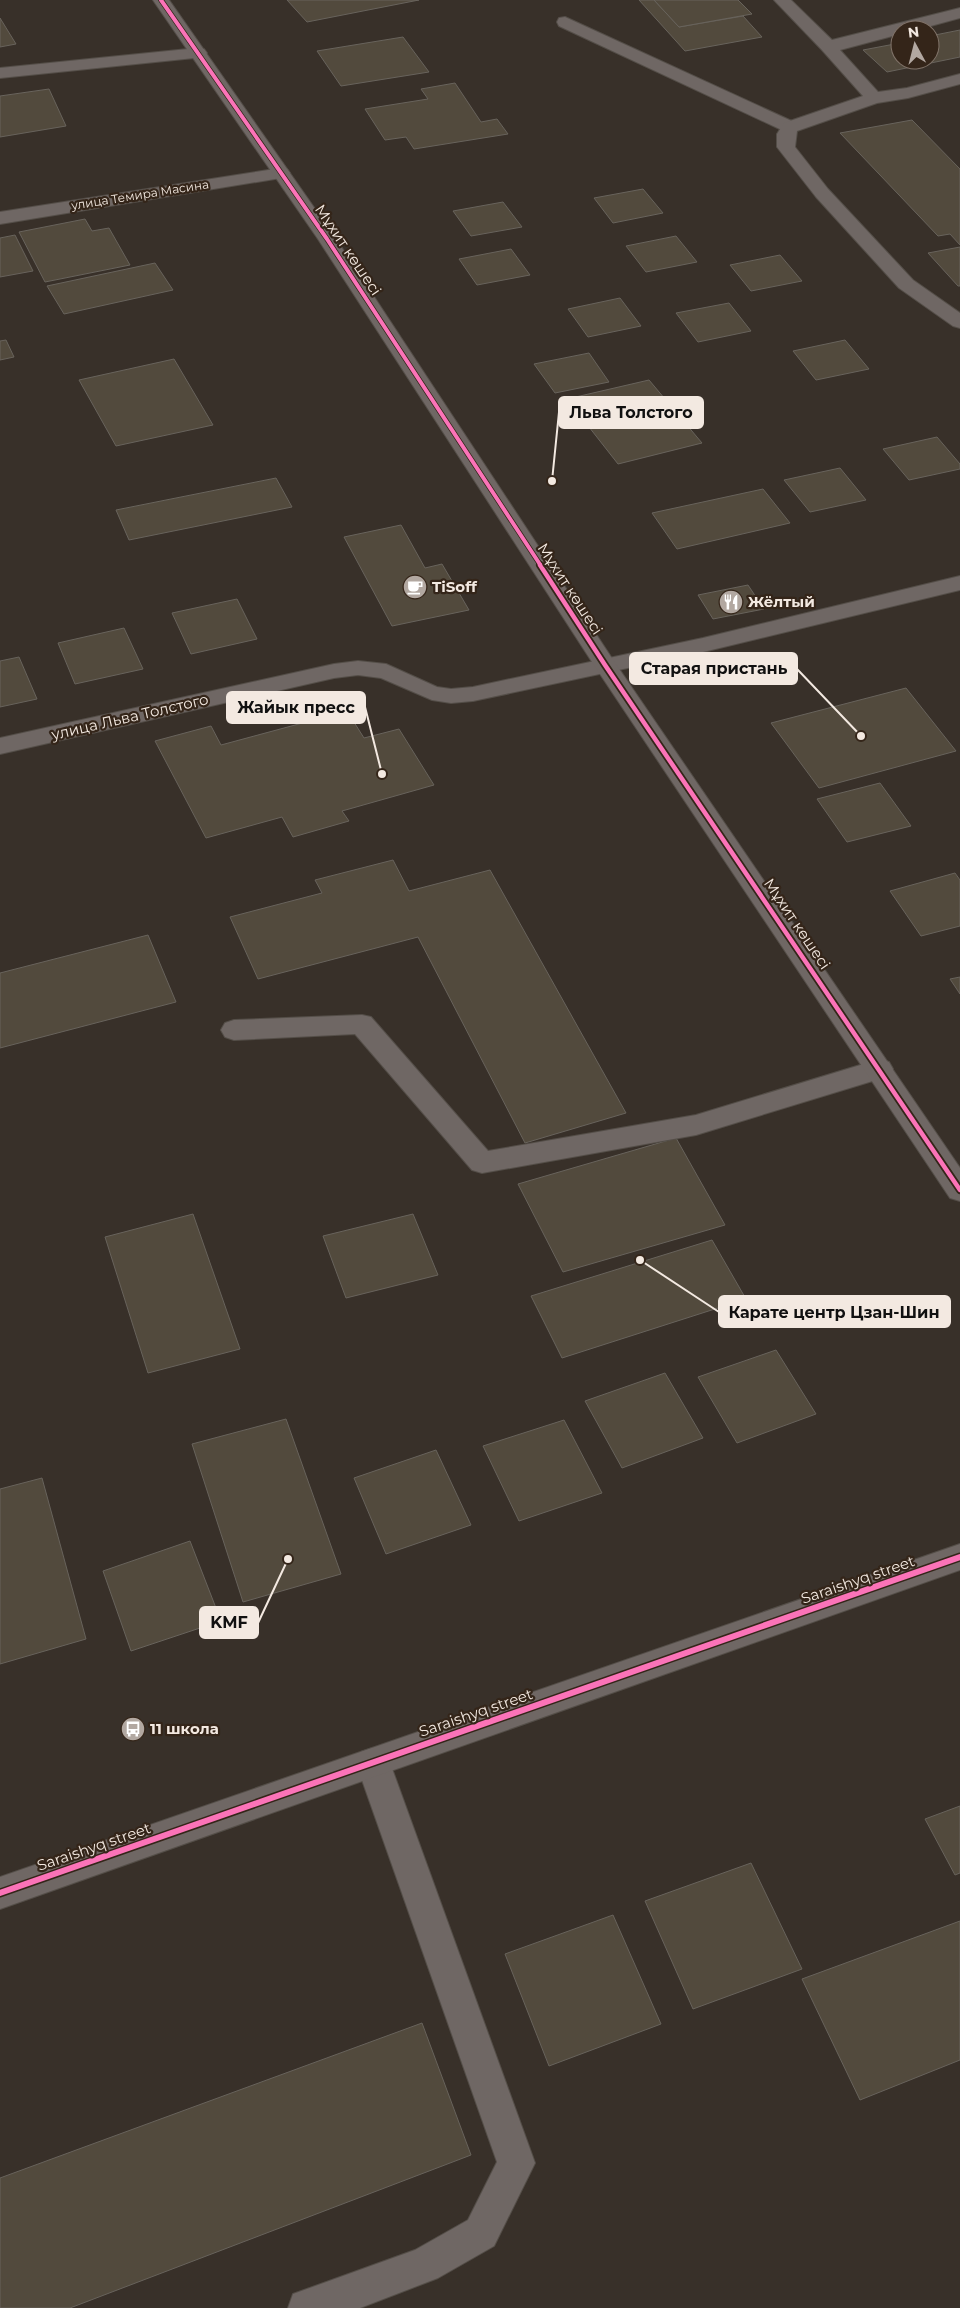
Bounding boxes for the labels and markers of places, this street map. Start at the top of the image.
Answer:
callout: Льва Толстого [559,397,703,428]
cafe icon: TiSoff [402,574,428,600]
place label: TiSoff [432,577,478,596]
restaurant icon: Жёлтый [718,589,744,615]
place label: Жёлтый [748,592,815,611]
callout: Старая пристань [630,653,797,684]
callout: Жайык пресс [227,692,365,723]
callout: Карате центр Цзан-Шин [719,1296,950,1327]
callout: KMF [200,1607,258,1638]
bus stop icon: 11 школа [120,1716,146,1742]
place label: 11 школа [150,1719,219,1738]

